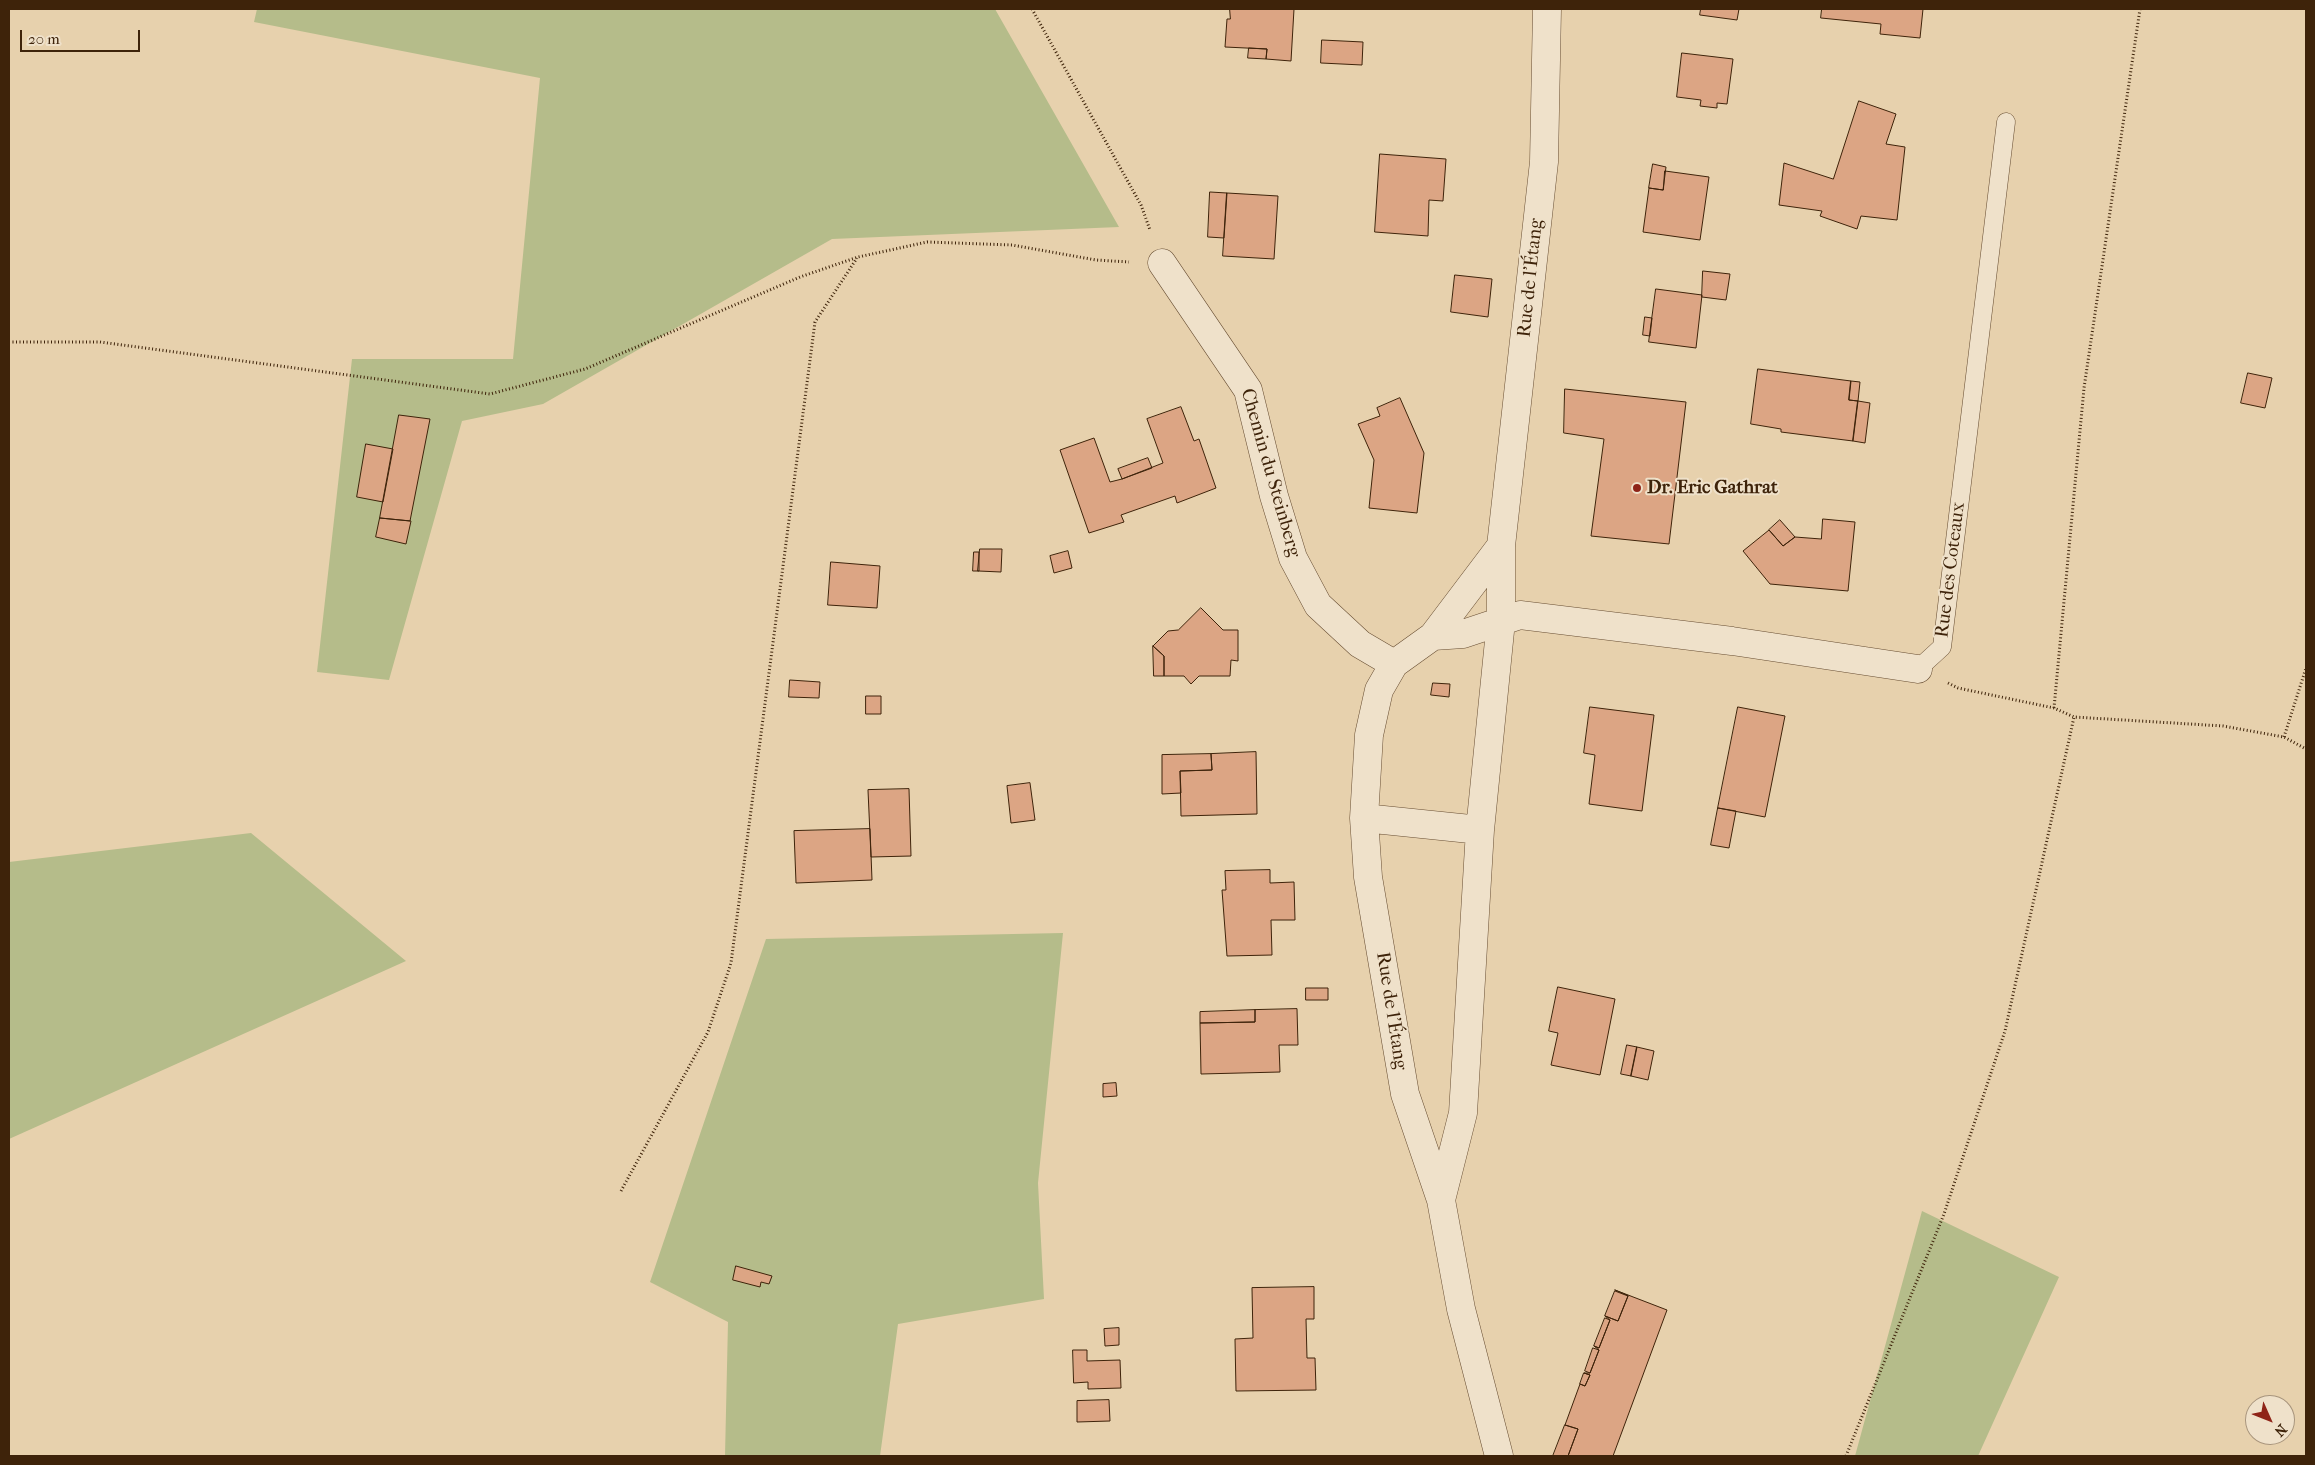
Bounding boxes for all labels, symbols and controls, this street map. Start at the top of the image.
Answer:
scale bar [22,20,142,52]
text: 20 m [28,30,60,48]
street label: Rue de l'Étang [1513,218,1549,338]
street label: Chemin du Steinberg [1235,386,1305,560]
place label: Dr. Eric Gathrat [1647,477,1778,499]
marker: Dr. Eric Gathrat [1631,482,1643,494]
street label: Rue des Coteaux [1931,501,1971,639]
street label: Rue de l'Étang [1370,950,1412,1072]
north arrow [2245,1395,2295,1445]
text: N [2271,1420,2290,1440]

